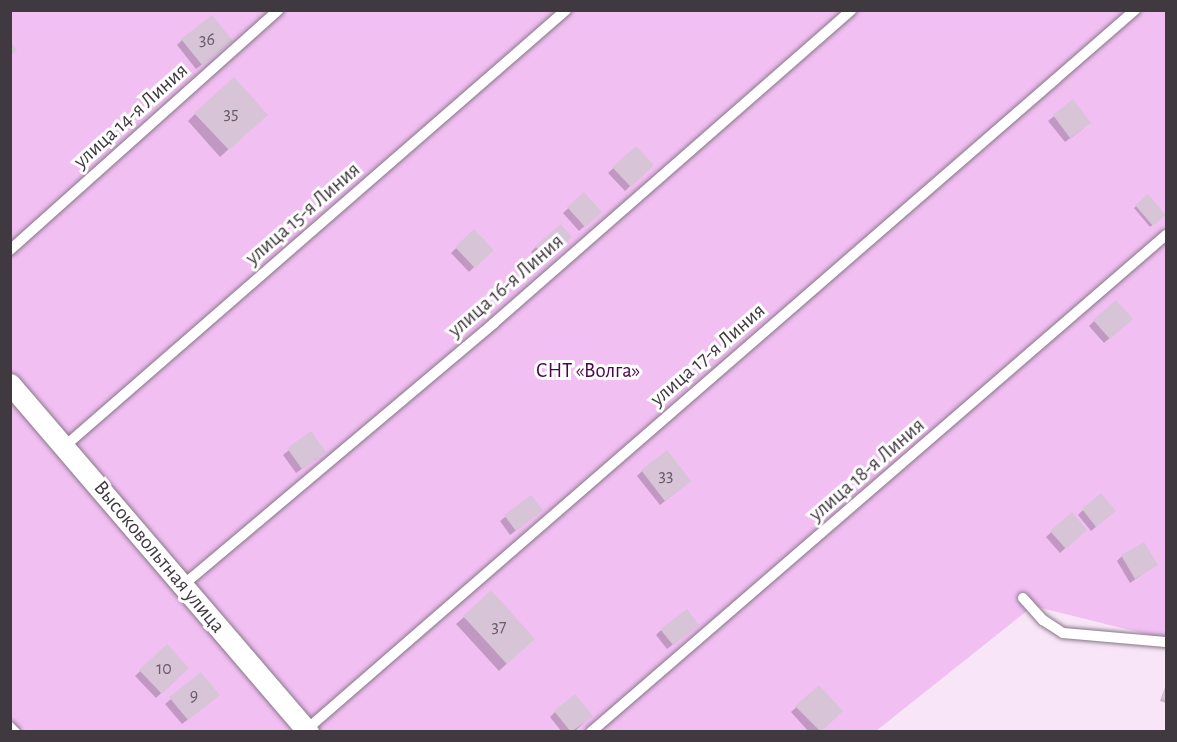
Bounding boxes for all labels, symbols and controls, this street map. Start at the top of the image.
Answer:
house number: 36 [199,29,215,51]
street label: улица 14-я Линия [69,58,193,174]
house number: 35 [224,103,238,125]
street label: улица 15-я Линия [240,157,366,271]
street label: улица 16-я Линия [443,229,569,343]
street label: улица 17-я Линия [645,298,771,412]
park label: СНТ «Волга» [536,358,640,384]
street label: улица 18-я Линия [804,413,930,527]
house number: 33 [659,465,673,487]
street label: Высоковольтная улица [88,476,230,638]
house number: 37 [492,616,506,638]
house number: 10 [156,658,172,680]
house number: 9 [190,685,198,707]

